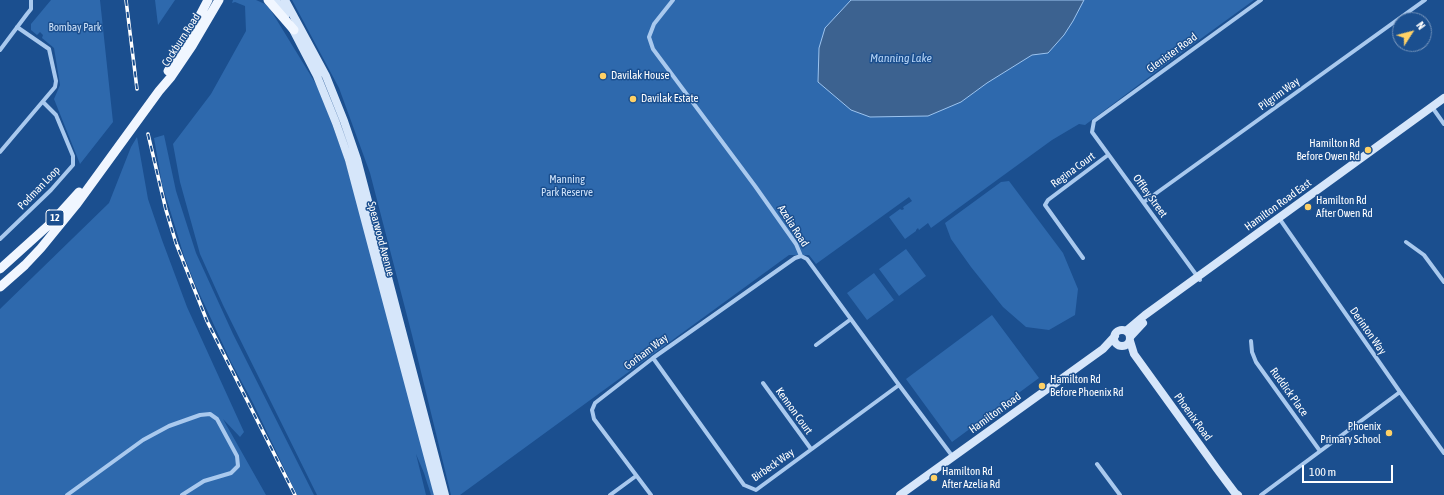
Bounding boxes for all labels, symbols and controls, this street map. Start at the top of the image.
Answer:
street label: Cockburn Road [159,11,203,69]
north arrow [1392,12,1432,52]
text: N [1414,19,1428,32]
park label: Bombay Park [48,21,102,35]
street label: Glenister Road [1144,30,1200,76]
water label: Manning Lake [870,51,932,65]
place label: Davilak House [611,69,669,83]
marker: Davilak House [598,71,608,81]
street label: Pilgrim Way [1256,75,1302,113]
place label: Davilak Estate [641,92,699,106]
marker: Davilak Estate [628,94,638,104]
place label: Hamilton Rd Before Owen Rd [1296,137,1360,163]
marker: Hamilton Rd Before Owen Rd [1363,145,1373,155]
street label: Regina Court [1048,150,1098,190]
street label: Podman Loop [15,164,63,212]
street label: Offley Street [1130,172,1170,220]
park label: Manning Park Reserve [541,173,593,199]
street label: Hamilton Road East [1242,176,1314,234]
place label: Hamilton Rd After Owen Rd [1316,194,1373,220]
street label: Spearwood Avenue [365,200,397,278]
marker: Hamilton Rd After Owen Rd [1303,202,1313,212]
street label: Azelia Road [775,203,811,249]
road number: 12 [46,210,64,226]
street label: Derinton Way [1347,305,1389,357]
street label: Gorham Way [621,331,671,373]
street label: Ruddick Place [1267,365,1311,419]
place label: Hamilton Rd Before Phoenix Rd [1050,373,1124,399]
marker: Hamilton Rd Before Phoenix Rd [1037,381,1047,391]
street label: Kennon Court [773,385,815,437]
street label: Hamilton Road [966,390,1024,436]
street label: Phoenix Road [1171,391,1215,443]
place label: Phoenix Primary School [1320,420,1381,446]
marker: Phoenix Primary School [1384,428,1394,438]
street label: Birbeck Way [749,446,797,484]
scale bar [1304,457,1395,483]
place label: Hamilton Rd After Azelia Rd [942,465,1000,491]
text: 100 m [1309,465,1336,479]
marker: Hamilton Rd After Azelia Rd [929,473,939,483]

